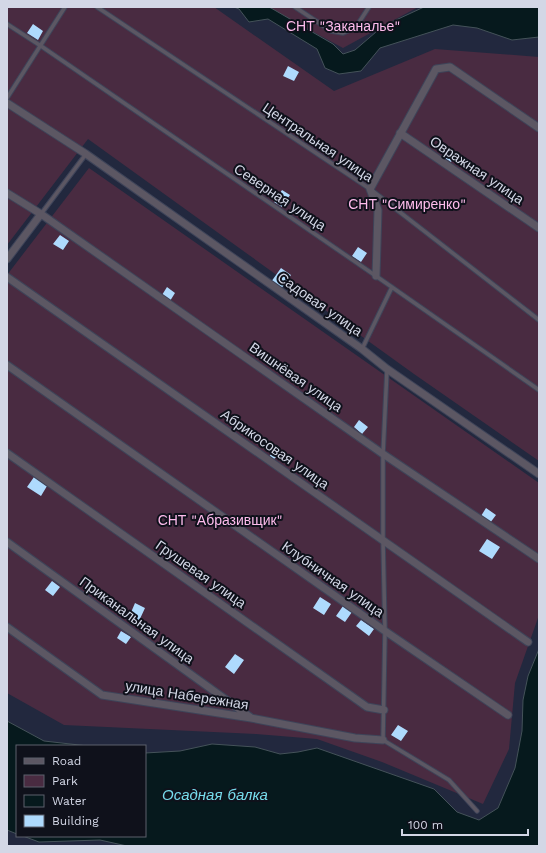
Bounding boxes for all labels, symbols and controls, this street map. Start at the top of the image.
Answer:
park label: СНТ "Заканалье" [286,18,400,34]
street label: Центральная улица [260,99,376,185]
street label: Овражная улица [427,133,527,207]
street label: Северная улица [231,160,329,234]
park label: СНТ "Симиренко" [348,196,466,212]
street label: Садовая улица [274,269,366,339]
street label: Вишнёвая улица [246,339,346,415]
street label: Абрикосовая улица [218,406,332,492]
park label: СНТ "Абразивщик" [158,512,282,528]
street label: Грушевая улица [153,537,249,611]
street label: Клубничная улица [279,538,387,620]
street label: Приканальная улица [77,573,197,667]
street label: улица Набережная [124,677,250,713]
legend [16,745,146,837]
text: Road [52,754,81,768]
text: Park [52,774,78,788]
water label: Осадная балка [162,786,268,804]
text: Water [52,794,87,808]
scale bar [402,811,528,837]
text: Building [52,814,99,828]
text: 100 m [408,818,443,832]

